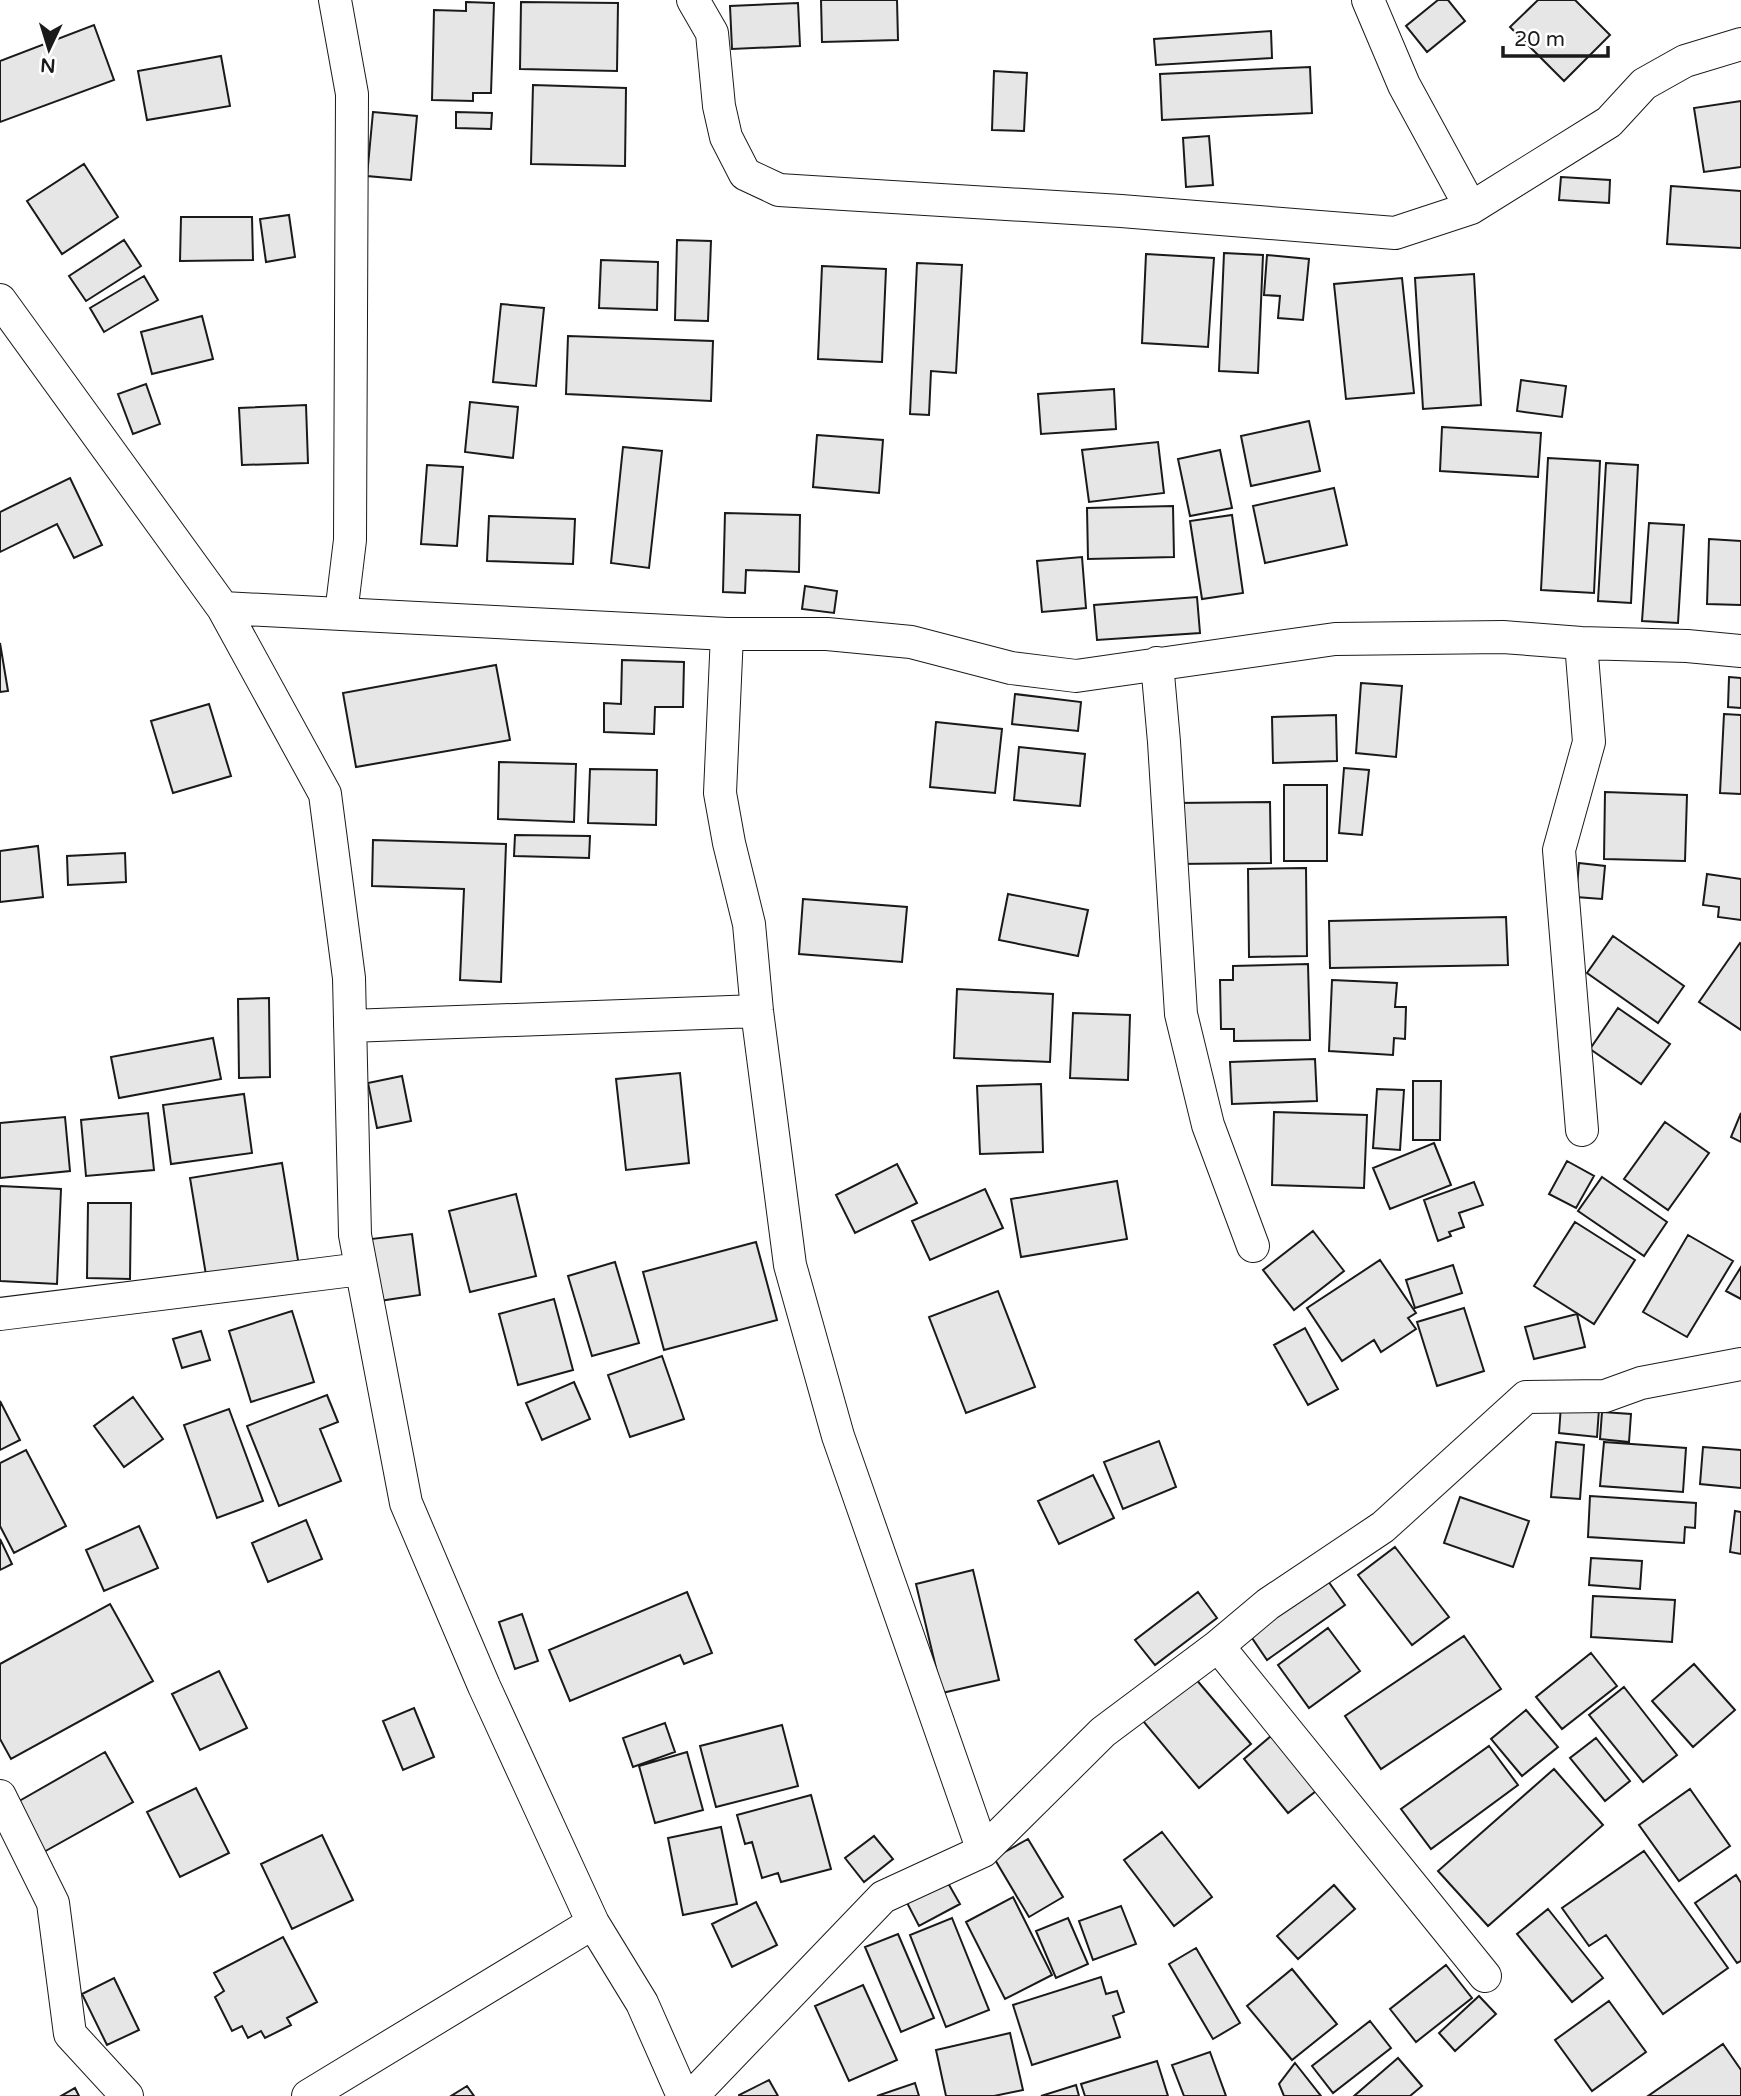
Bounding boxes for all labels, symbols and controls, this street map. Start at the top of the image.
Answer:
north arrow [14,14,84,84]
scale bar [1503,14,1608,58]
text: 20 m [1514,27,1565,52]
text: N [40,53,56,76]

